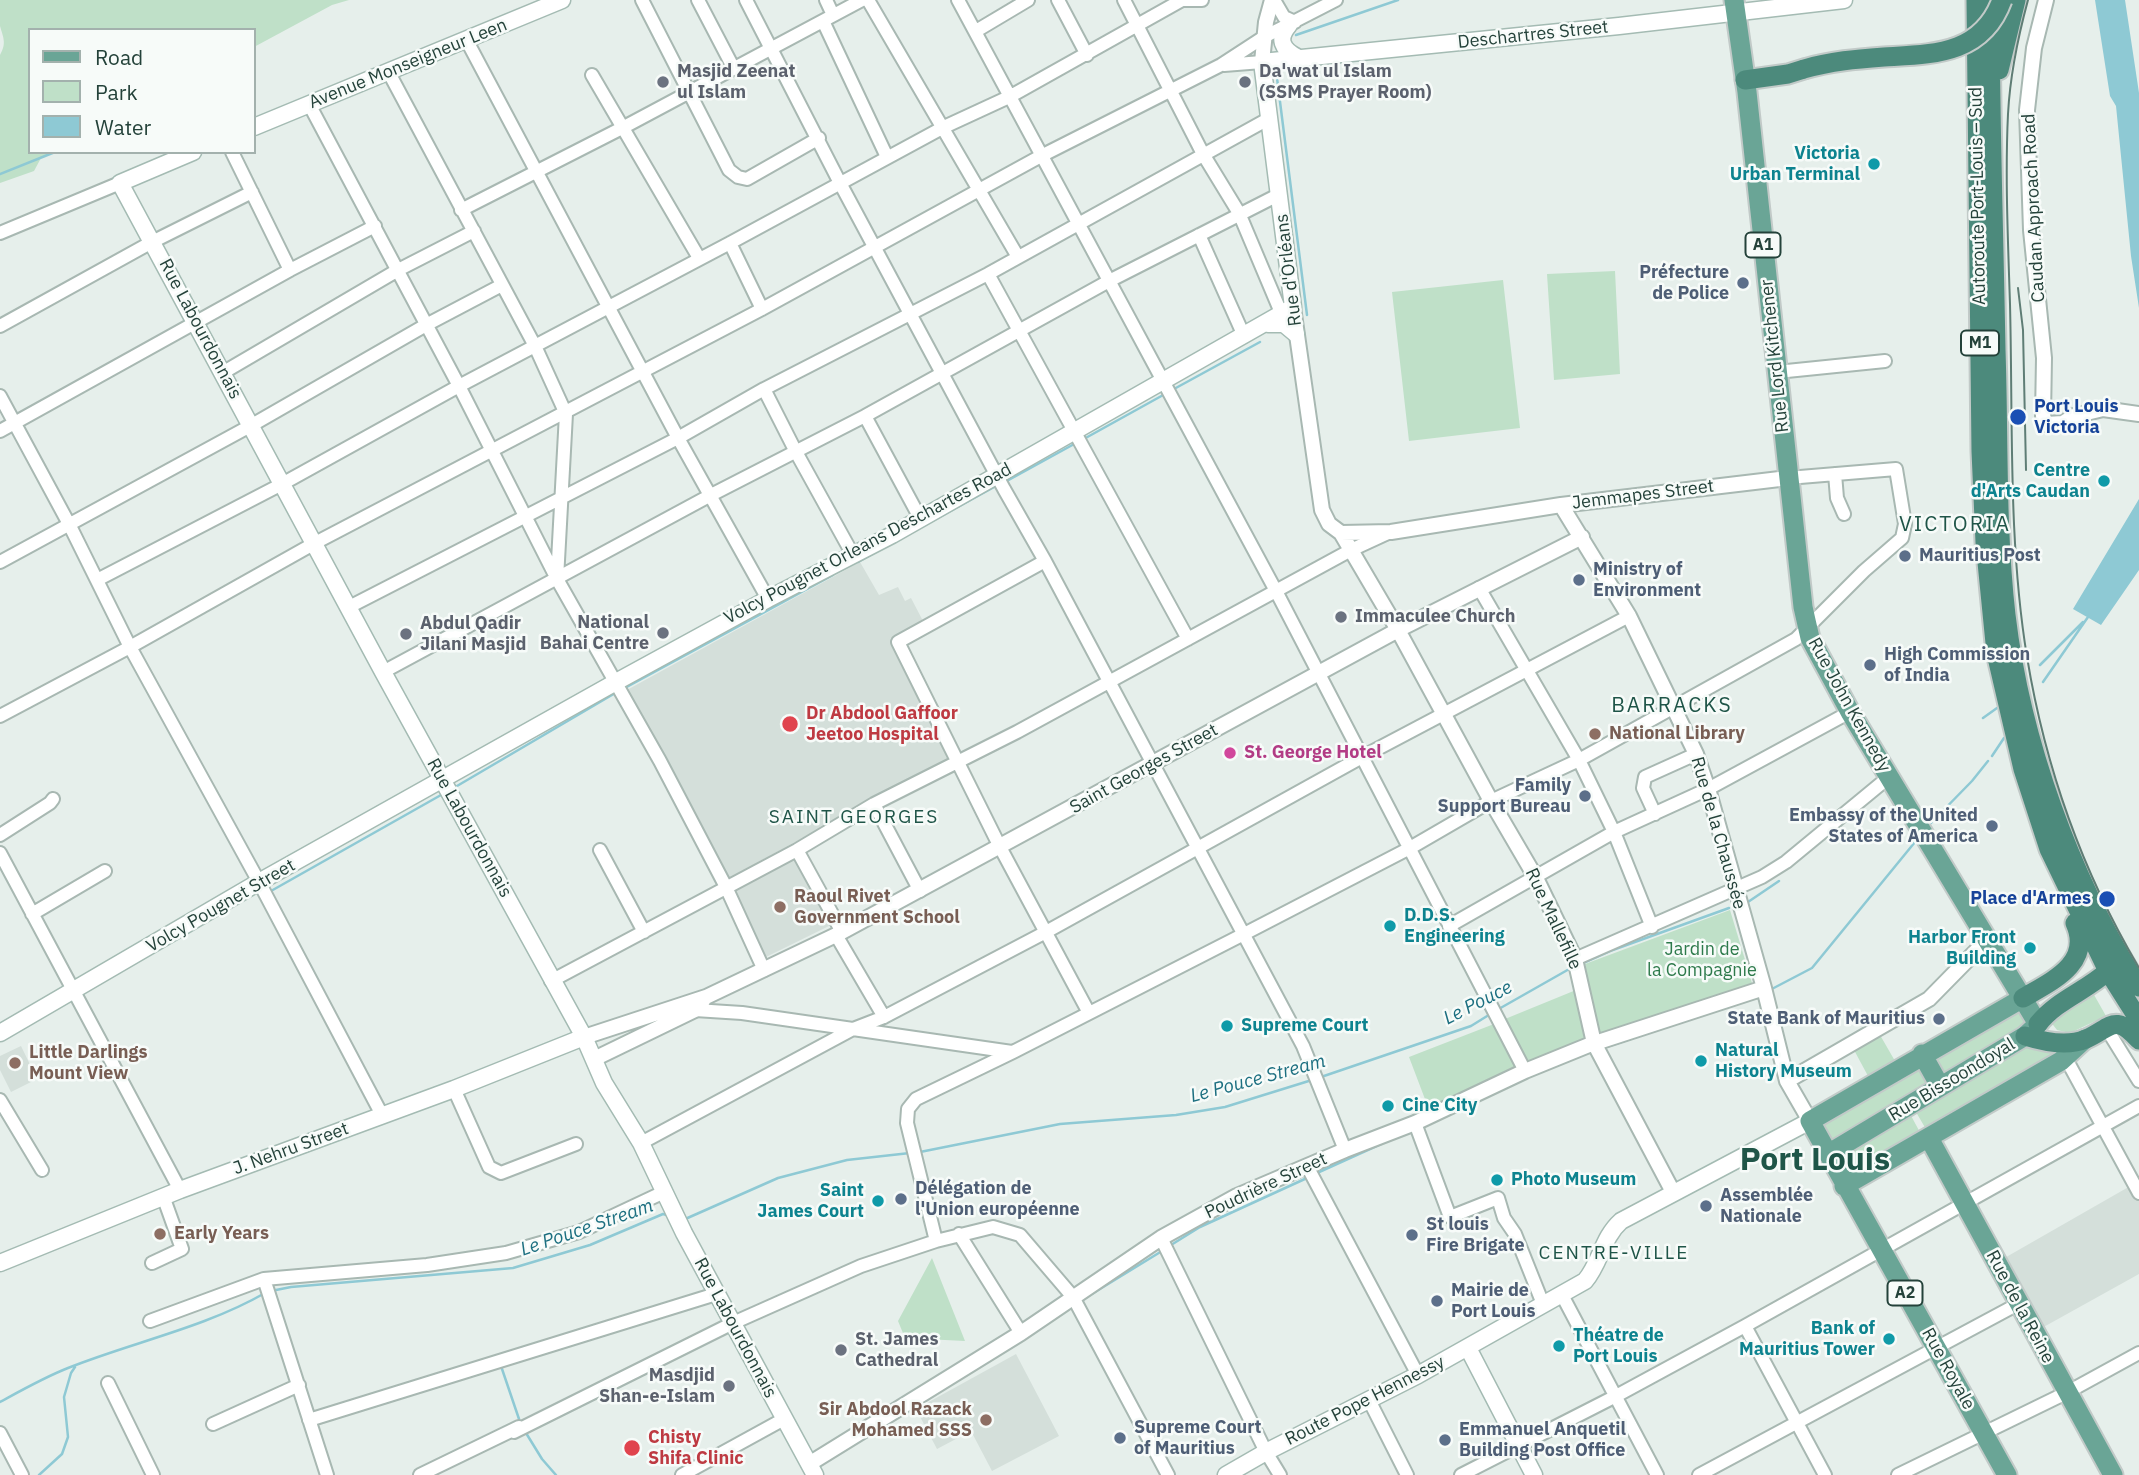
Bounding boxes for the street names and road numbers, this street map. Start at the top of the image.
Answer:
street label: Avenue Monseigneur Leen [306,14,510,114]
street label: Deschartres Street [1457,16,1609,54]
street label: Autoroute Port-Louis – Sud [1965,87,1991,305]
street label: Caudan Approach Road [2018,113,2050,303]
street label: Rue d'Orléans [1271,212,1307,328]
road number: A1 [1746,232,1780,258]
street label: Rue Labourdonnais [154,255,246,403]
street label: Rue Lord Kitchener [1756,278,1794,434]
road number: M1 [1961,330,1999,356]
street label: Volcy Pougnet Orleans Deschartes Road [721,459,1015,629]
street label: Jemmapes Street [1571,476,1715,514]
street label: Rue John Kennedy [1803,634,1895,776]
street label: Saint Georges Street [1066,719,1222,819]
street label: Rue de la Chaussée [1686,754,1750,912]
street label: Rue Labourdonnais [422,755,516,901]
street label: Volcy Pougnet Street [143,855,299,957]
street label: Rue Mallefille [1520,865,1586,973]
street label: Rue Bissoondoyal [1885,1034,2019,1126]
street label: J. Nehru Street [230,1118,352,1180]
street label: Poudrière Street [1201,1148,1331,1224]
street label: Rue de la Reine [1981,1247,2059,1367]
street label: Rue Labourdonnais [689,1254,781,1402]
road number: A2 [1888,1280,1923,1306]
street label: Rue Royale [1917,1324,1979,1414]
street label: Route Pope Hennessy [1282,1351,1448,1451]

